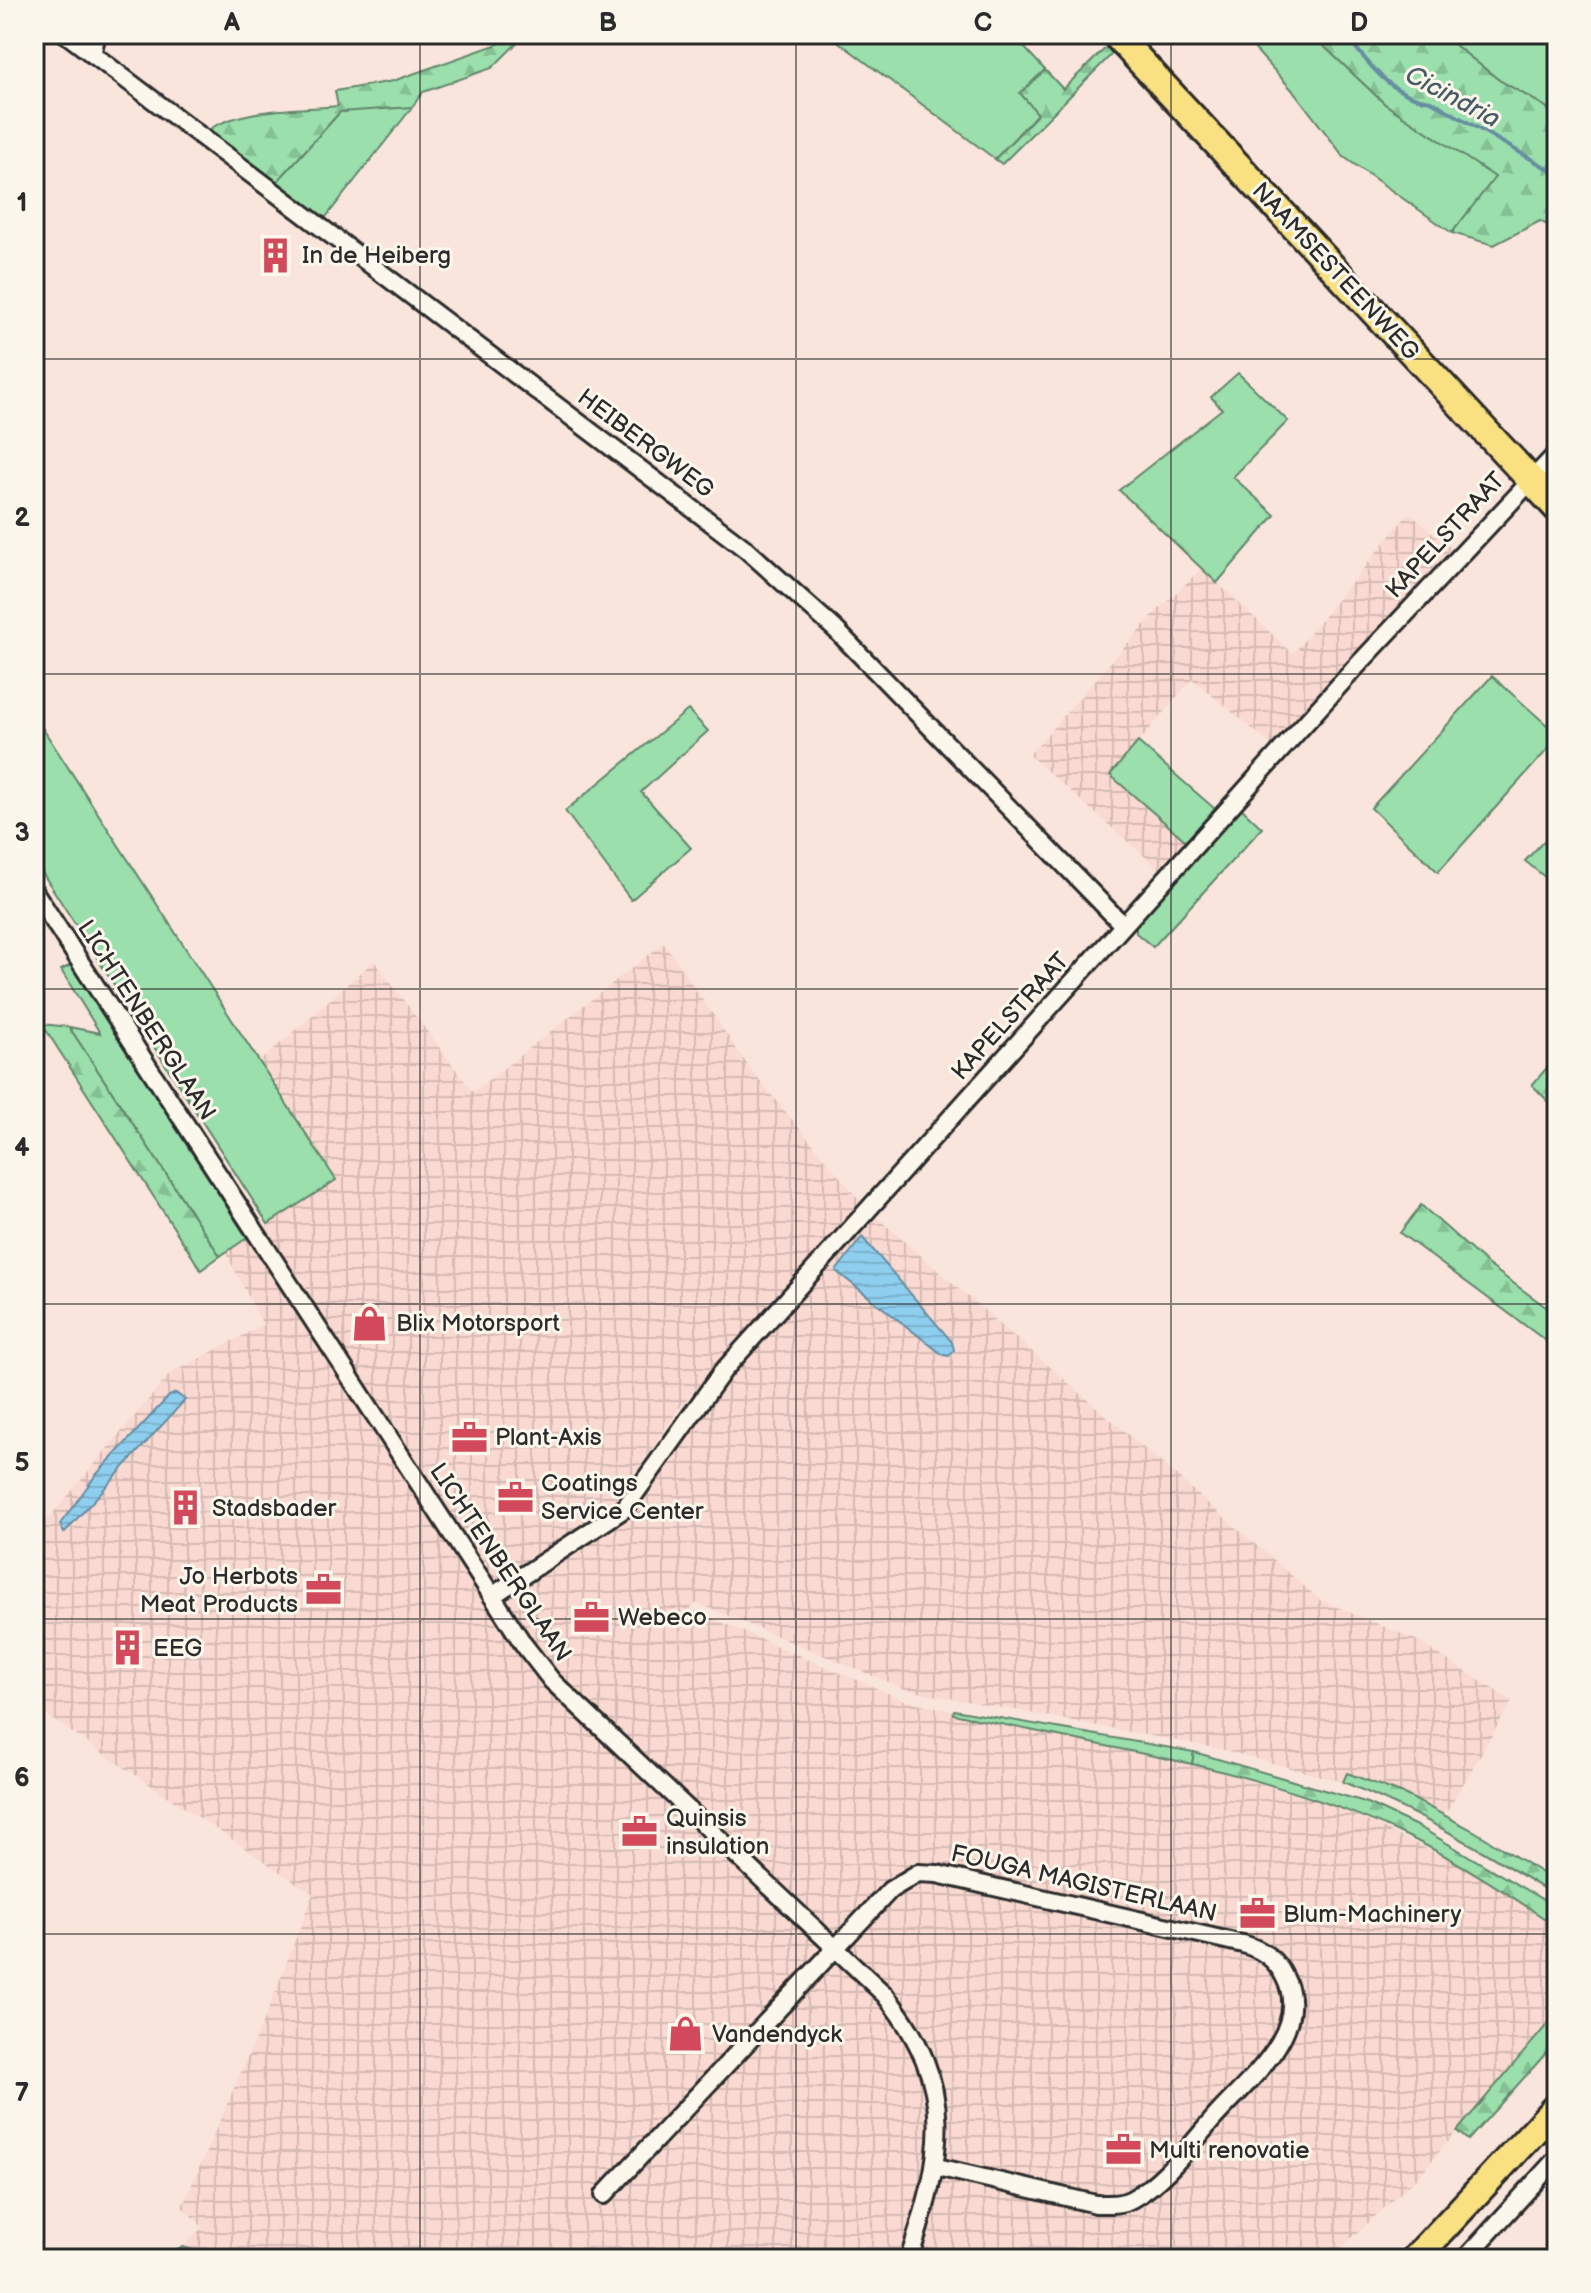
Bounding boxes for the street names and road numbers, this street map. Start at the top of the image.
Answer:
street label: NAAMSESTEENWEG [1246,177,1425,366]
street label: HEIBERGWEG [572,383,720,504]
street label: KAPELSTRAAT [1380,466,1512,604]
street label: LICHTENBERGLAAN [71,915,222,1126]
street label: KAPELSTRAAT [945,946,1076,1086]
street label: LICHTENBERGLAAN [424,1458,578,1667]
street label: FOUGA MAGISTERLAAN [948,1839,1219,1928]

